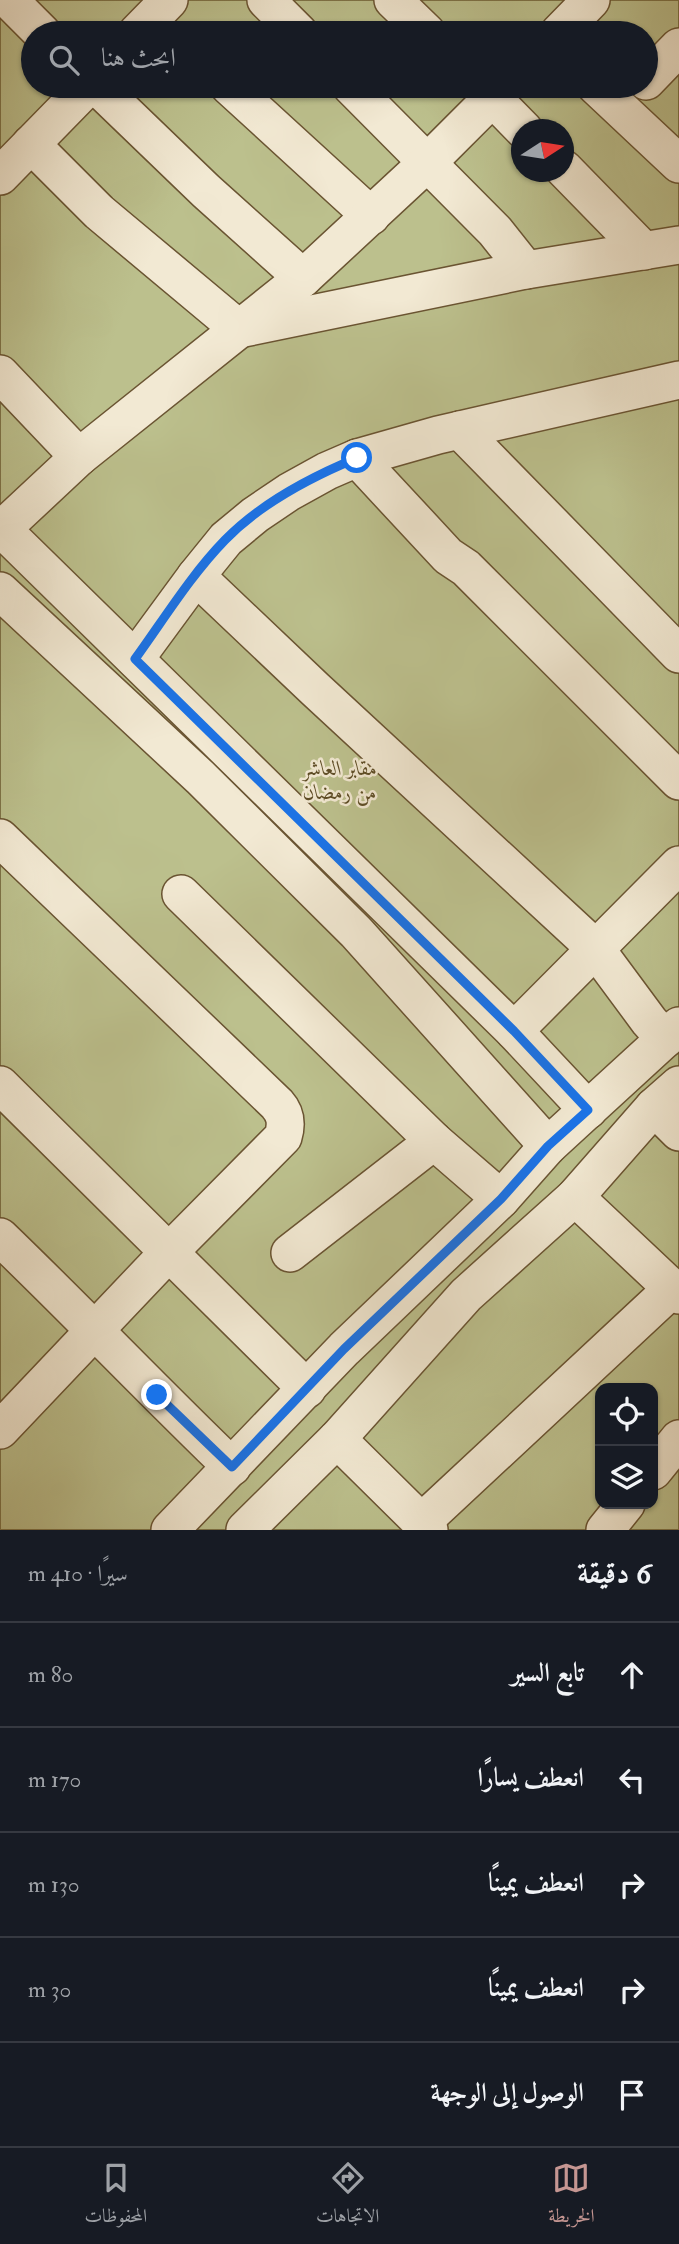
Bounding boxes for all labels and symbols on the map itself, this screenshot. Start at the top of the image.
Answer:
north arrow [511,119,574,182]
route start [341,442,372,473]
park label: مقابر العاشر من رمضان [302,755,377,806]
route end [141,1379,172,1410]

